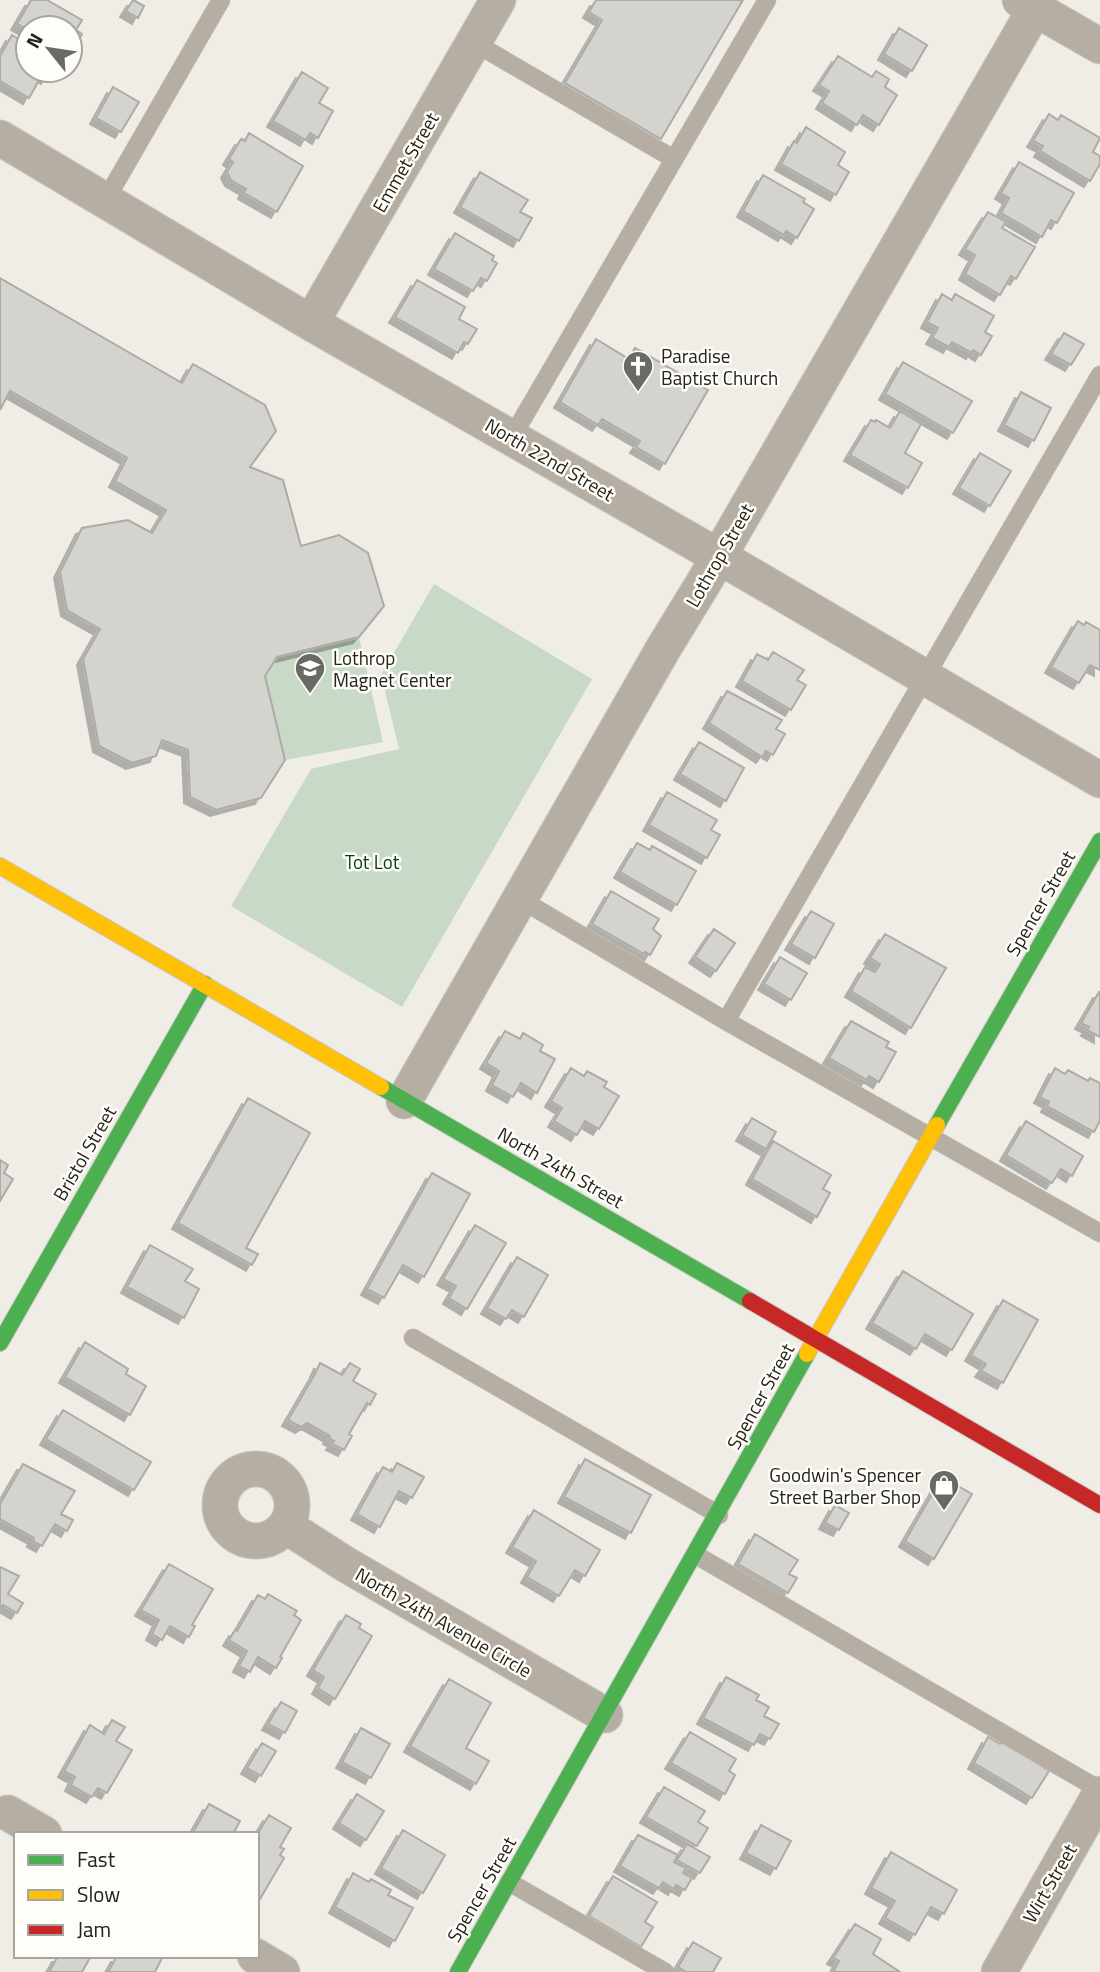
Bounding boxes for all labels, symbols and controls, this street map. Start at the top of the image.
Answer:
north arrow [14,14,84,84]
text: N [18,27,50,53]
street label: Emmet Street [365,106,446,218]
place label: Paradise Baptist Church [661,341,778,392]
church icon: Paradise Baptist Church [621,349,655,393]
street label: North 22nd Street [480,410,620,508]
street label: Lothrop Street [678,497,761,612]
place label: Lothrop Magnet Center [333,643,452,694]
school or university icon: Lothrop Magnet Center [293,651,327,695]
street label: Spencer Street [998,845,1082,961]
park label: Tot Lot [345,847,400,876]
street label: Bristol Street [45,1100,123,1206]
street label: North 24th Street [492,1119,630,1215]
street label: Spencer Street [719,1337,801,1454]
place label: Goodwin's Spencer Street Barber Shop [769,1460,921,1511]
shop icon: Goodwin's Spencer Street Barber Shop [927,1468,961,1512]
street label: North 24th Avenue Circle [350,1560,538,1684]
street label: Spencer Street [439,1831,523,1947]
legend [14,1832,259,1958]
street label: Wirt Street [1015,1838,1084,1928]
text: Fast [77,1843,116,1875]
text: Slow [77,1878,120,1910]
text: Jam [77,1913,111,1945]

